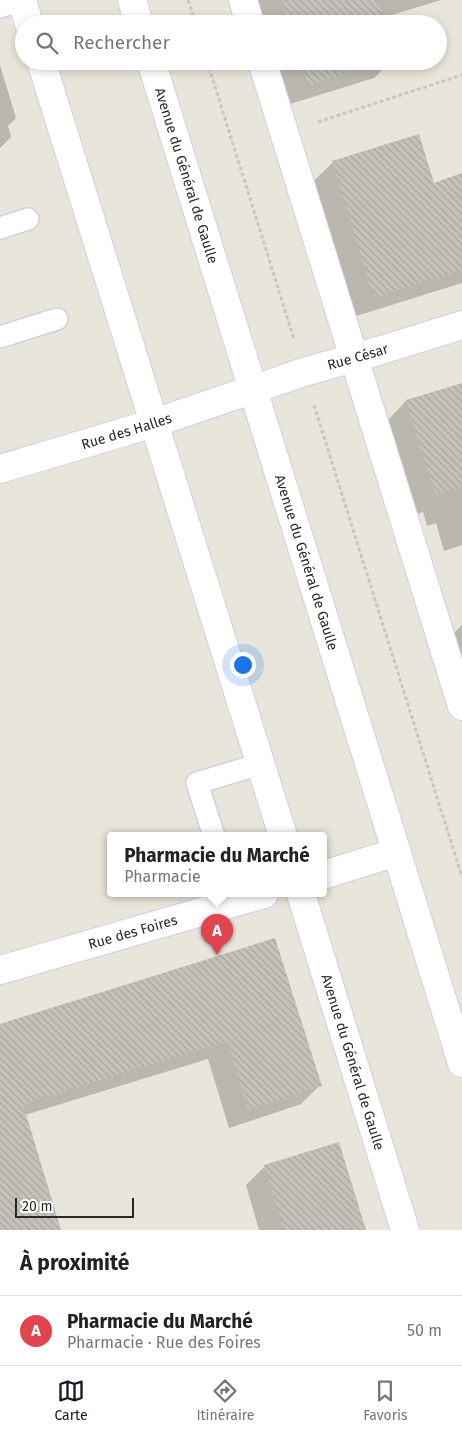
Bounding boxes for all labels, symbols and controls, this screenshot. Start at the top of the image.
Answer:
search box [15,15,447,70]
icon: search [33,29,61,57]
text: Rechercher [73,31,170,54]
street label: Avenue du Général de Gaulle [151,86,221,266]
street label: Rue César [325,340,391,374]
street label: Rue des Halles [79,409,174,453]
street label: Avenue du Général de Gaulle [271,473,341,653]
your location [230,652,256,678]
popup [107,832,327,897]
text: Pharmacie du Marché [124,844,310,867]
text: Pharmacie [124,867,201,886]
street label: Rue des Foires [86,911,180,953]
pin: A [201,914,233,955]
street label: Avenue du Général de Gaulle [317,972,388,1152]
scale bar [15,1195,134,1218]
text: 20 m [22,1198,52,1215]
text: À proximité [20,1250,129,1276]
text: Pharmacie du Marché [67,1310,253,1333]
text: A [31,1321,41,1340]
text: 50 m [407,1321,442,1340]
text: Pharmacie · Rue des Foires [67,1333,261,1352]
tab: Carte [54,1377,88,1424]
tab: Itinéraire [196,1377,254,1424]
tab: Favoris [363,1377,408,1424]

